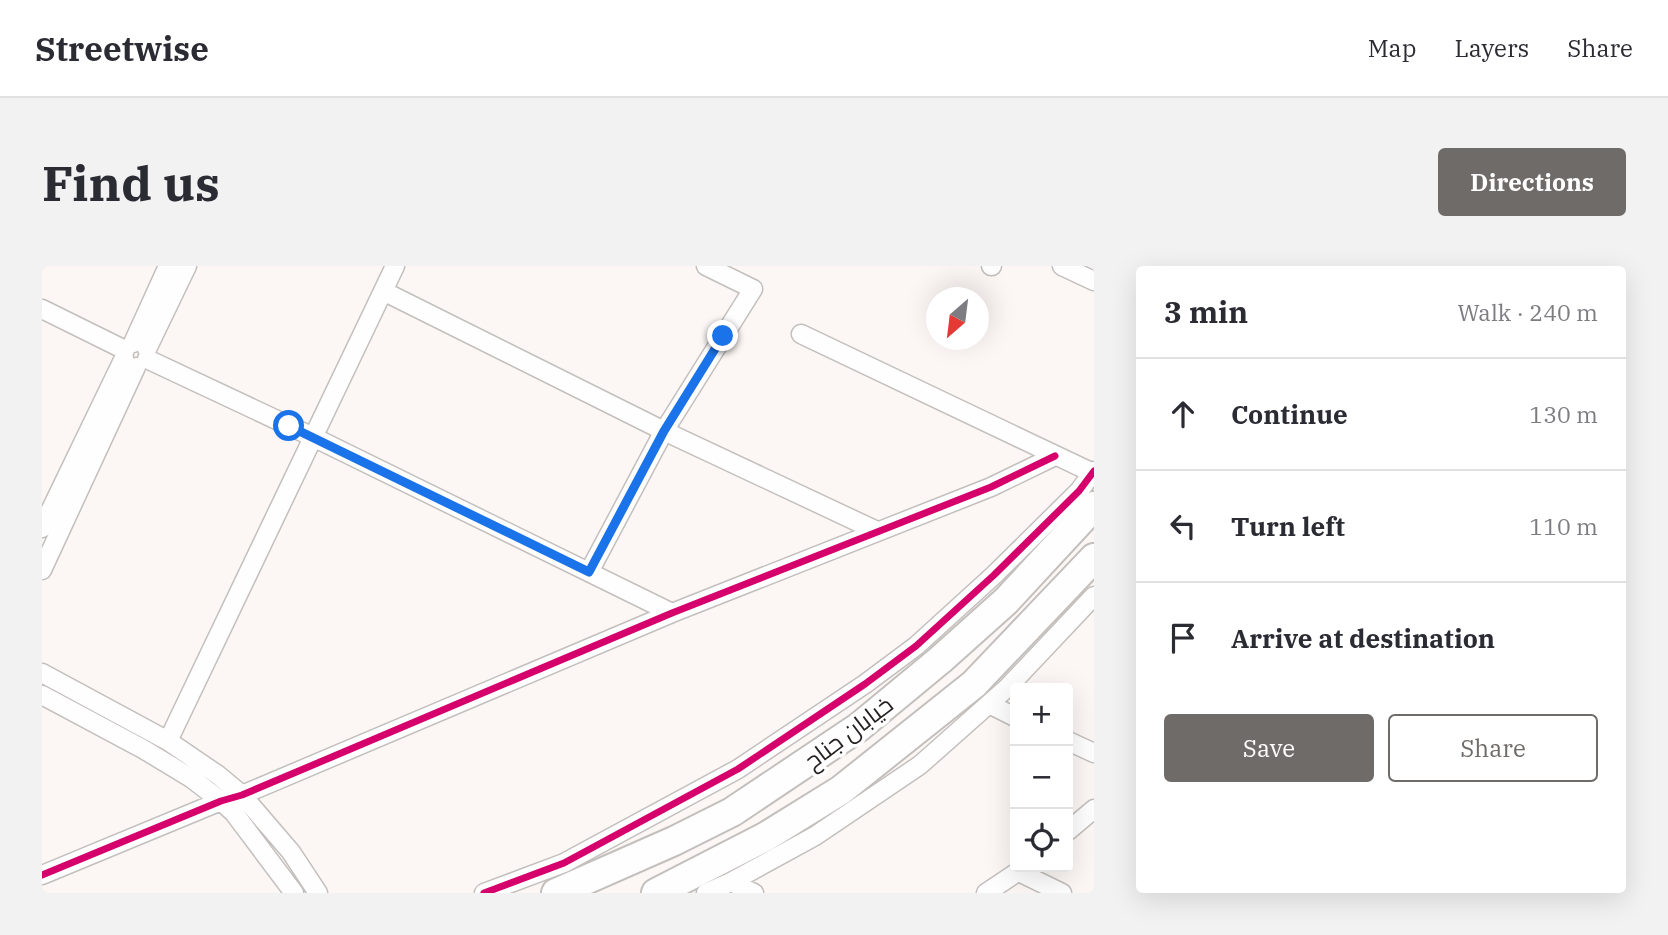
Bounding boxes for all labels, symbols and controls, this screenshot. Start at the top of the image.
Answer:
text: Streetwise [35,27,209,70]
text: Map [1368,32,1416,64]
text: Layers [1454,32,1529,64]
text: Share [1567,32,1633,64]
button: Directions [1438,148,1626,216]
text: Find us [42,151,220,214]
north arrow [926,287,989,350]
text: 3 min [1164,292,1248,331]
text: Walk · 240 m [1457,297,1598,327]
route end [707,320,738,351]
icon: ahead [1164,395,1202,433]
text: Continue [1231,397,1348,431]
text: 130 m [1529,399,1598,429]
route start [273,410,304,441]
icon: left [1164,507,1202,545]
text: Turn left [1231,509,1345,543]
text: 110 m [1529,511,1598,541]
icon: arrive [1164,619,1202,657]
text: Arrive at destination [1231,621,1495,655]
map controls [1010,683,1073,872]
button: + [1010,683,1073,746]
street label: خیابان جناح [797,688,900,777]
button: Save [1164,714,1374,782]
button: Share [1388,714,1598,782]
button: − [1010,746,1073,809]
button: locate [1010,809,1073,872]

